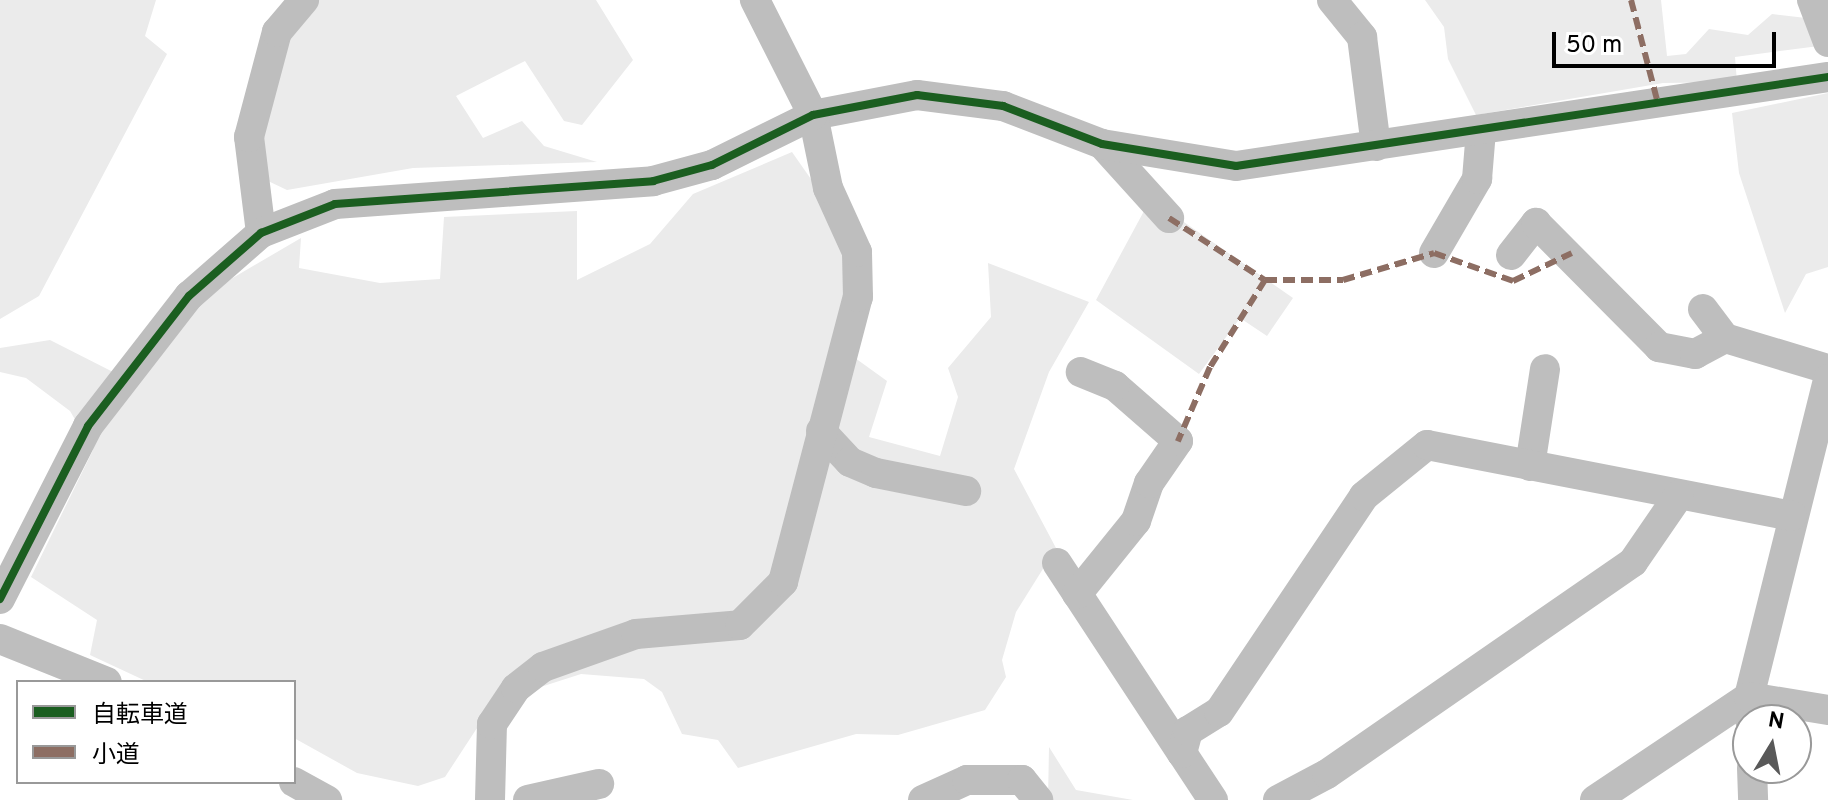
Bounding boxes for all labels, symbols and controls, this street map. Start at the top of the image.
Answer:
scale bar [1556,16,1780,66]
text: 50 m [1566,31,1622,61]
legend [16,680,296,784]
text: 自転車道 [92,701,188,731]
north arrow [1732,704,1812,784]
text: N [1766,707,1786,737]
text: 小道 [92,741,140,771]

